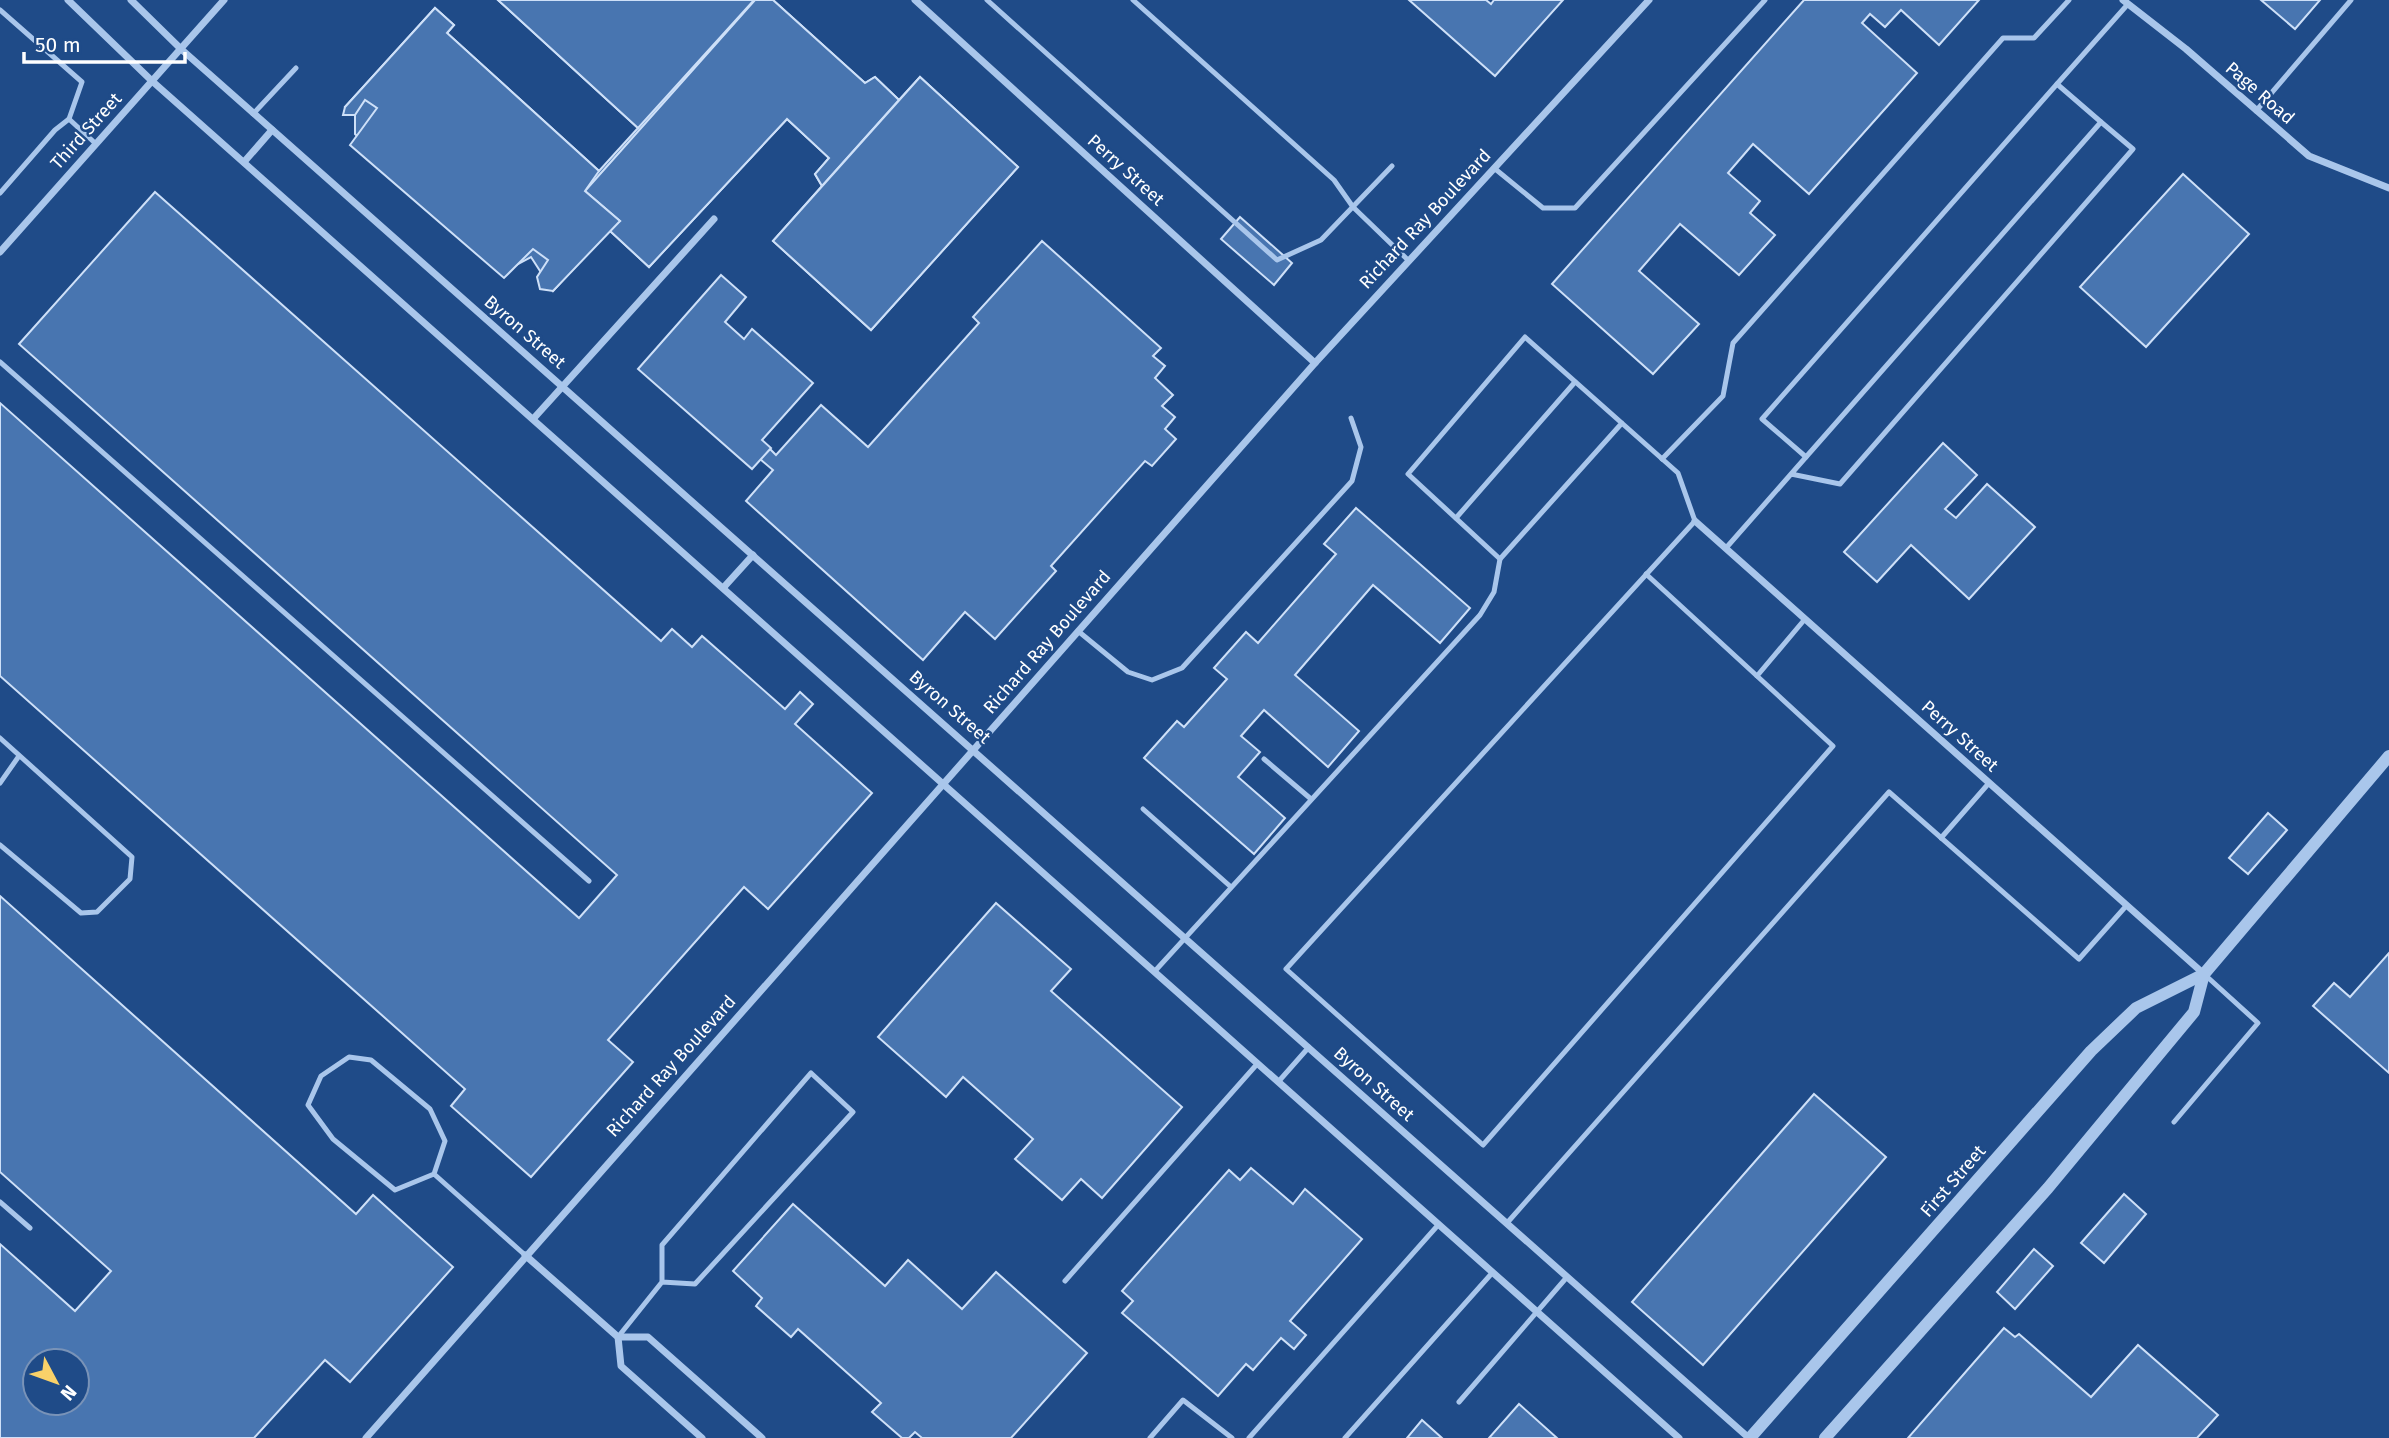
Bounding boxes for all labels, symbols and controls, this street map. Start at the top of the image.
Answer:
scale bar [24,21,186,65]
text: 50 m [35,32,81,58]
street label: Page Road [2221,57,2299,129]
street label: Third Street [46,88,127,174]
street label: Perry Street [1083,130,1169,211]
street label: Richard Ray Boulevard [1355,145,1495,293]
street label: Byron Street [480,291,571,374]
street label: Richard Ray Boulevard [979,566,1115,718]
street label: Byron Street [905,666,996,749]
street label: Perry Street [1917,696,2003,777]
street label: Richard Ray Boulevard [602,991,740,1141]
street label: Byron Street [1329,1042,1419,1126]
street label: First Street [1916,1140,1991,1222]
north arrow [21,1347,91,1417]
text: N [56,1381,81,1405]

